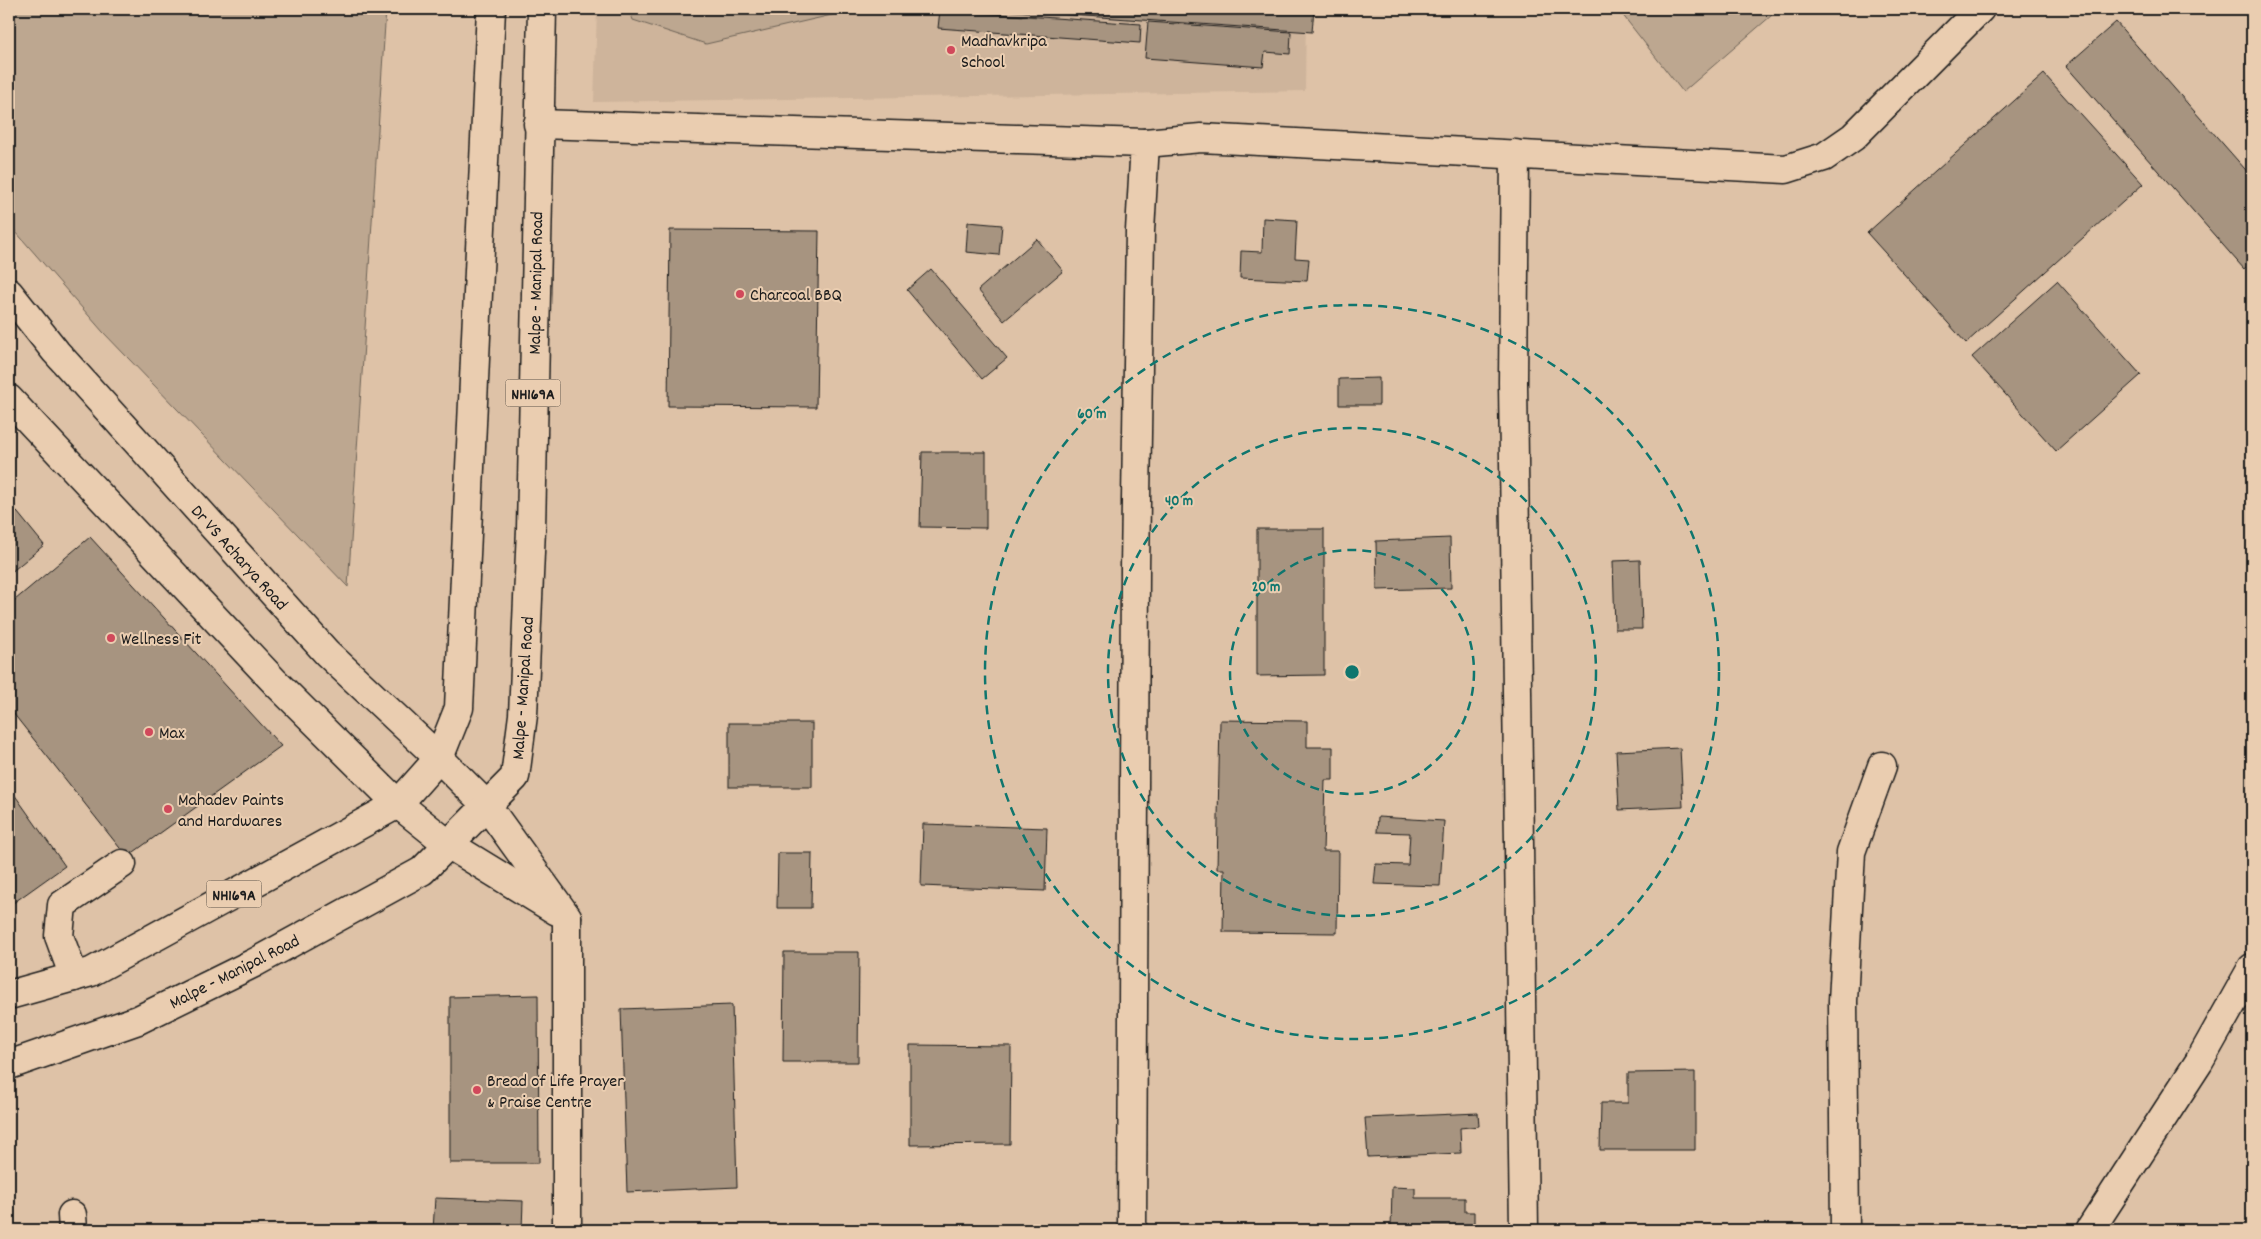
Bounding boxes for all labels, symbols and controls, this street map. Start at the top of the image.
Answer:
place label: Madhavkripa School [961,30,1047,76]
marker: Madhavkripa School [945,44,957,56]
street label: Malpe - Manipal Road [524,211,551,355]
place label: Charcoal BBQ [750,284,842,309]
marker: Charcoal BBQ [734,288,746,300]
road number: NH169A [506,379,560,406]
text: 60 m [1077,404,1107,426]
text: 40 m [1165,491,1193,513]
street label: Dr VS Acharya Road [184,500,293,617]
text: 20 m [1252,577,1280,599]
street label: Malpe - Manipal Road [507,616,542,761]
place label: Wellness Fit [121,628,202,653]
marker: Wellness Fit [105,632,117,644]
centre of rings [1343,663,1361,681]
place label: Max [159,722,185,747]
marker: Max [143,726,155,738]
place label: Mahadev Paints and Hardwares [178,789,284,835]
marker: Mahadev Paints and Hardwares [162,803,174,815]
road number: NH169A [206,881,262,908]
street label: Malpe - Manipal Road [166,930,305,1017]
place label: Bread of Life Prayer & Praise Centre [487,1070,624,1116]
marker: Bread of Life Prayer & Praise Centre [471,1084,483,1096]

